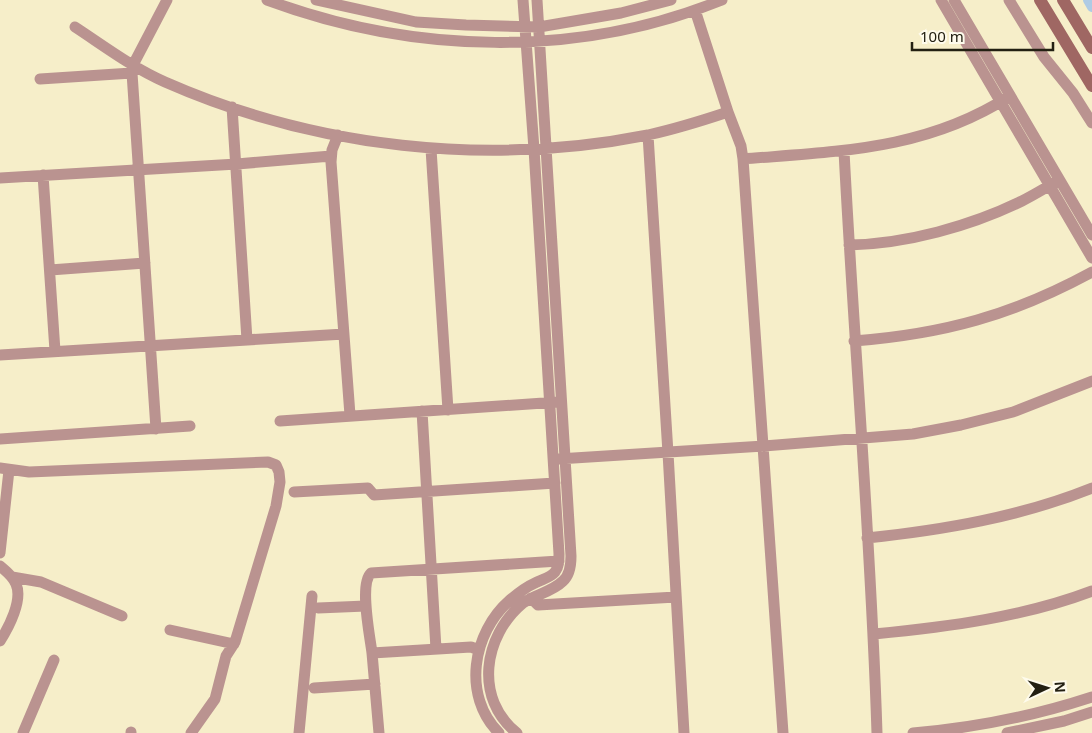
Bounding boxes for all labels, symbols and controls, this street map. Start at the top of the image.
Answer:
scale bar [912,20,1053,52]
text: 100 m [920,26,964,46]
north arrow [1022,663,1072,713]
text: N [1051,681,1070,693]

